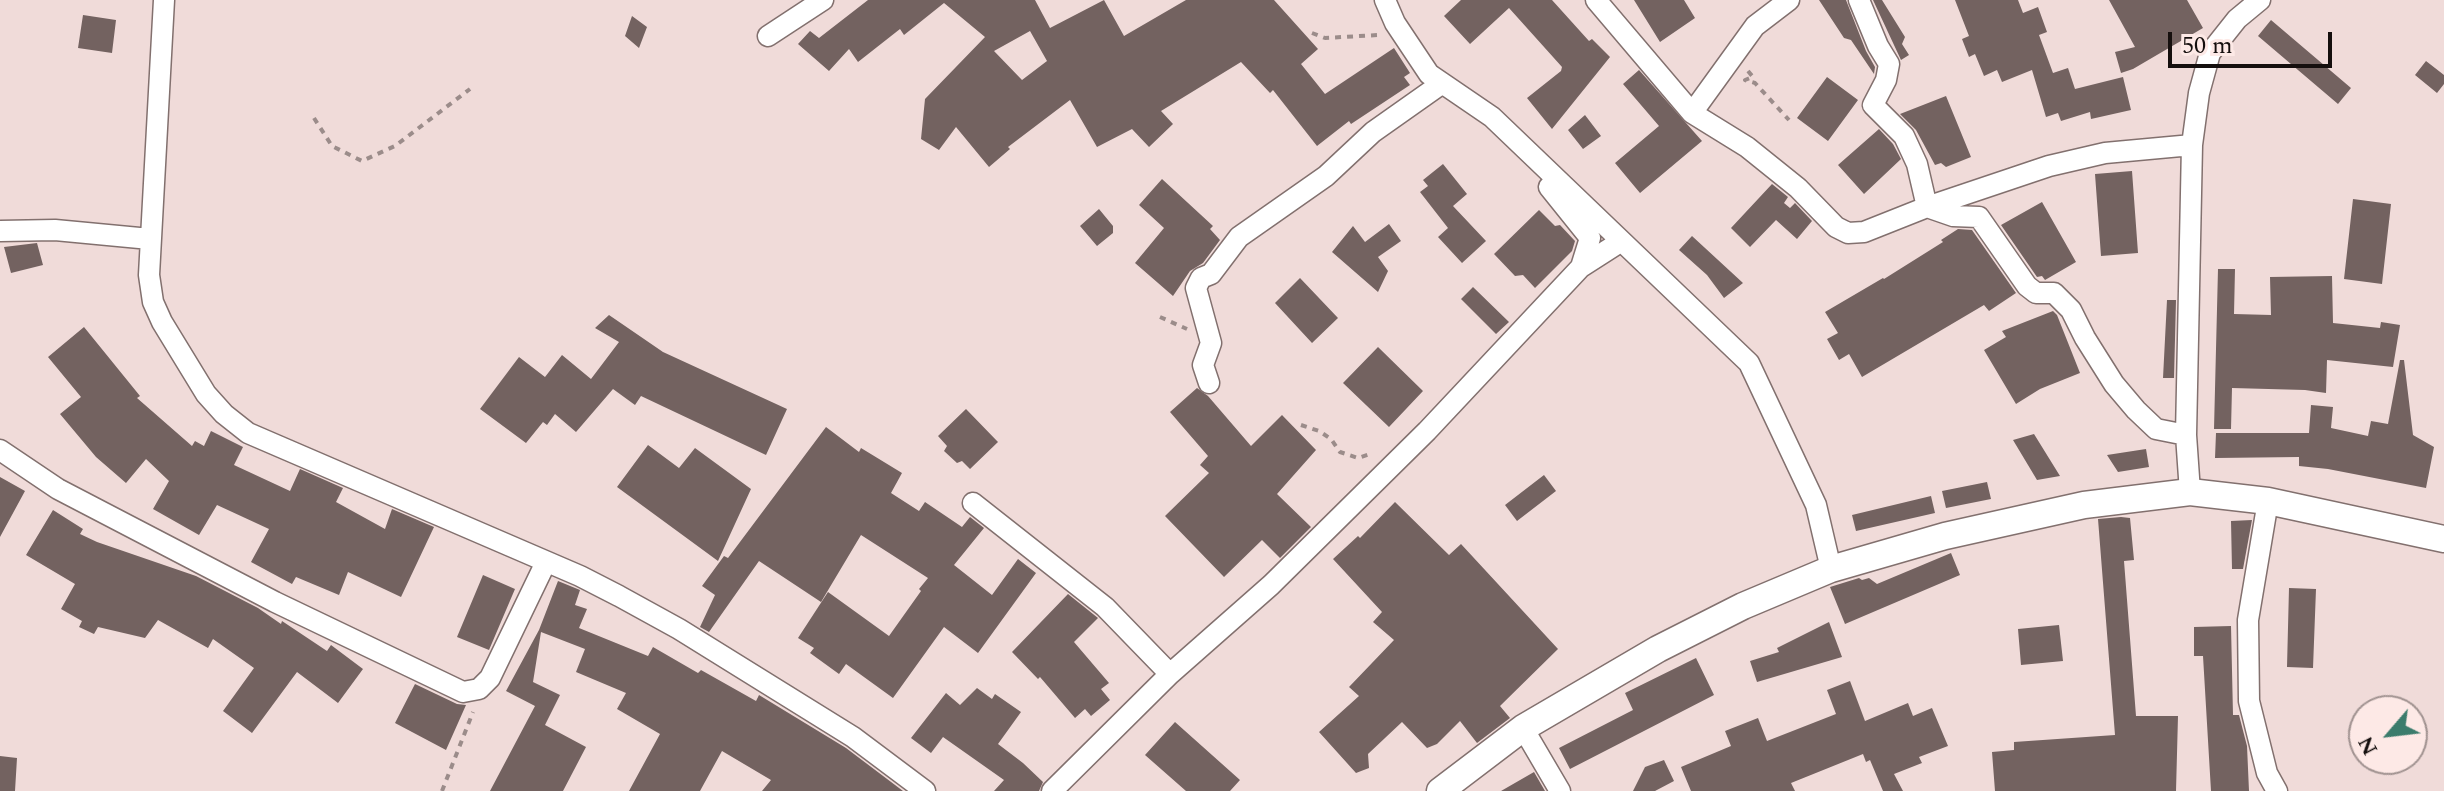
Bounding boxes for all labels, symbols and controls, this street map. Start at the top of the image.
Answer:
scale bar [2172,16,2336,66]
text: 50 m [2182,28,2233,64]
north arrow [2348,695,2428,775]
text: N [2349,730,2387,761]

